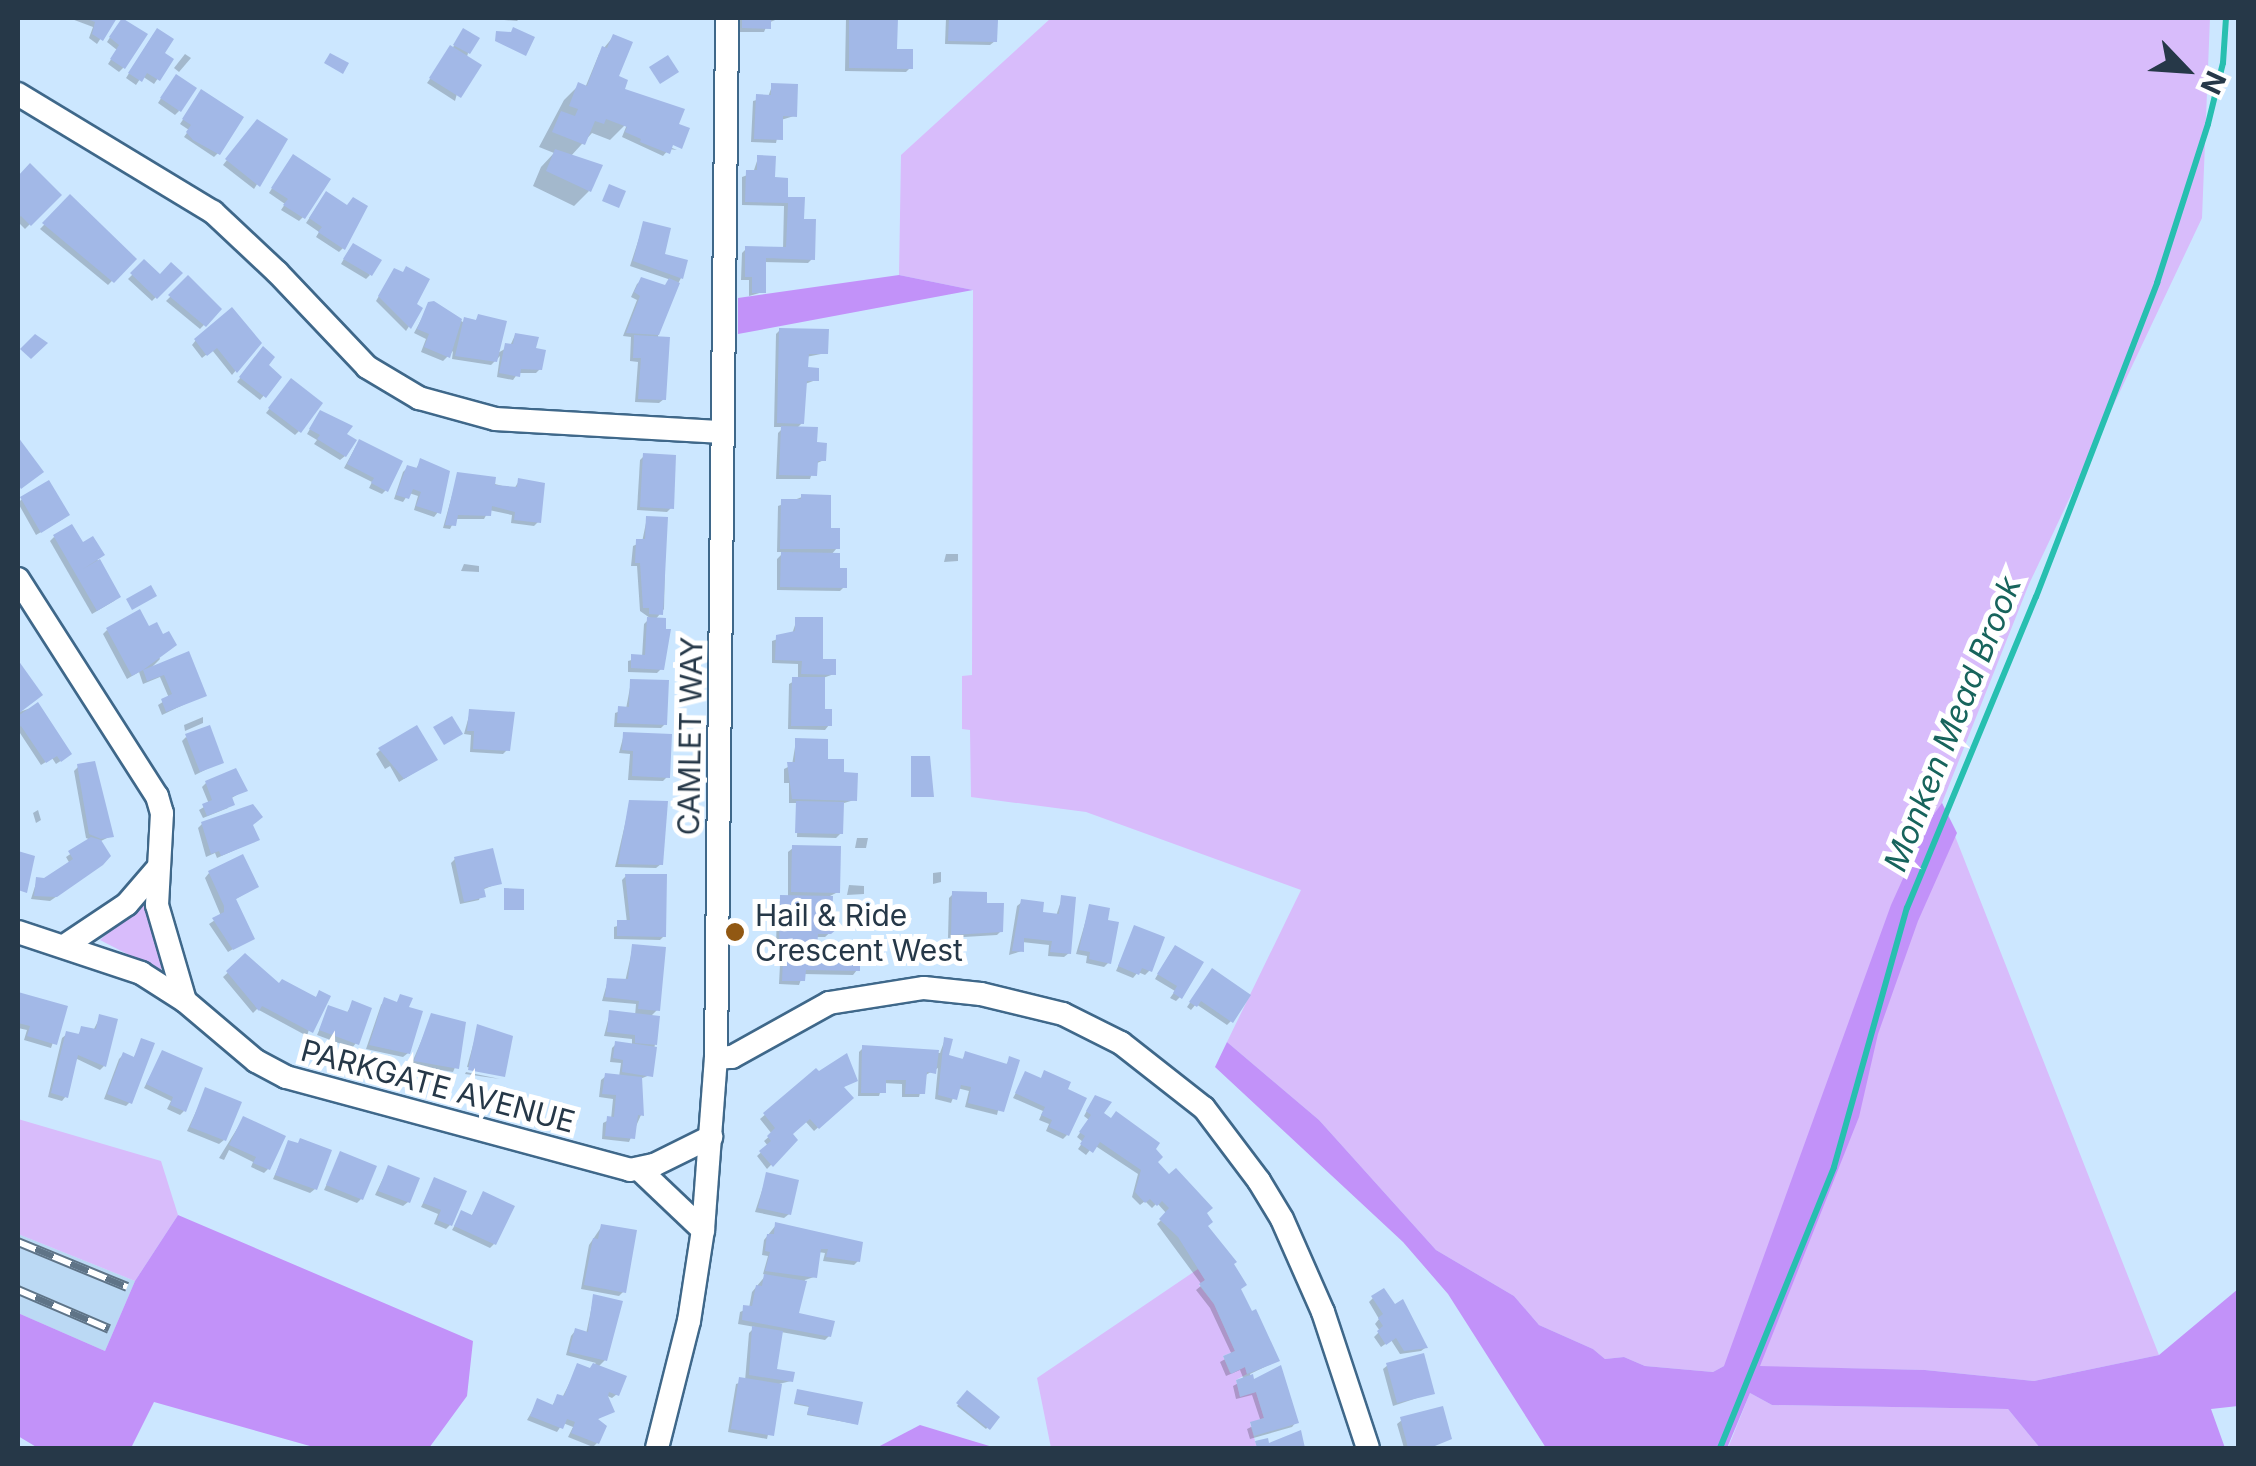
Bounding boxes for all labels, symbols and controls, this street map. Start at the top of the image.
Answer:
north arrow [2136,20,2236,120]
text: N [2193,66,2233,100]
water label: Monken Mead Brook [1876,571,2030,877]
street label: CAMLET WAY [670,636,710,836]
place label: Hail & Ride Crescent West [755,897,963,968]
marker: Hail & Ride Crescent West [724,921,746,943]
street label: PARKGATE AVENUE [297,1032,579,1140]

